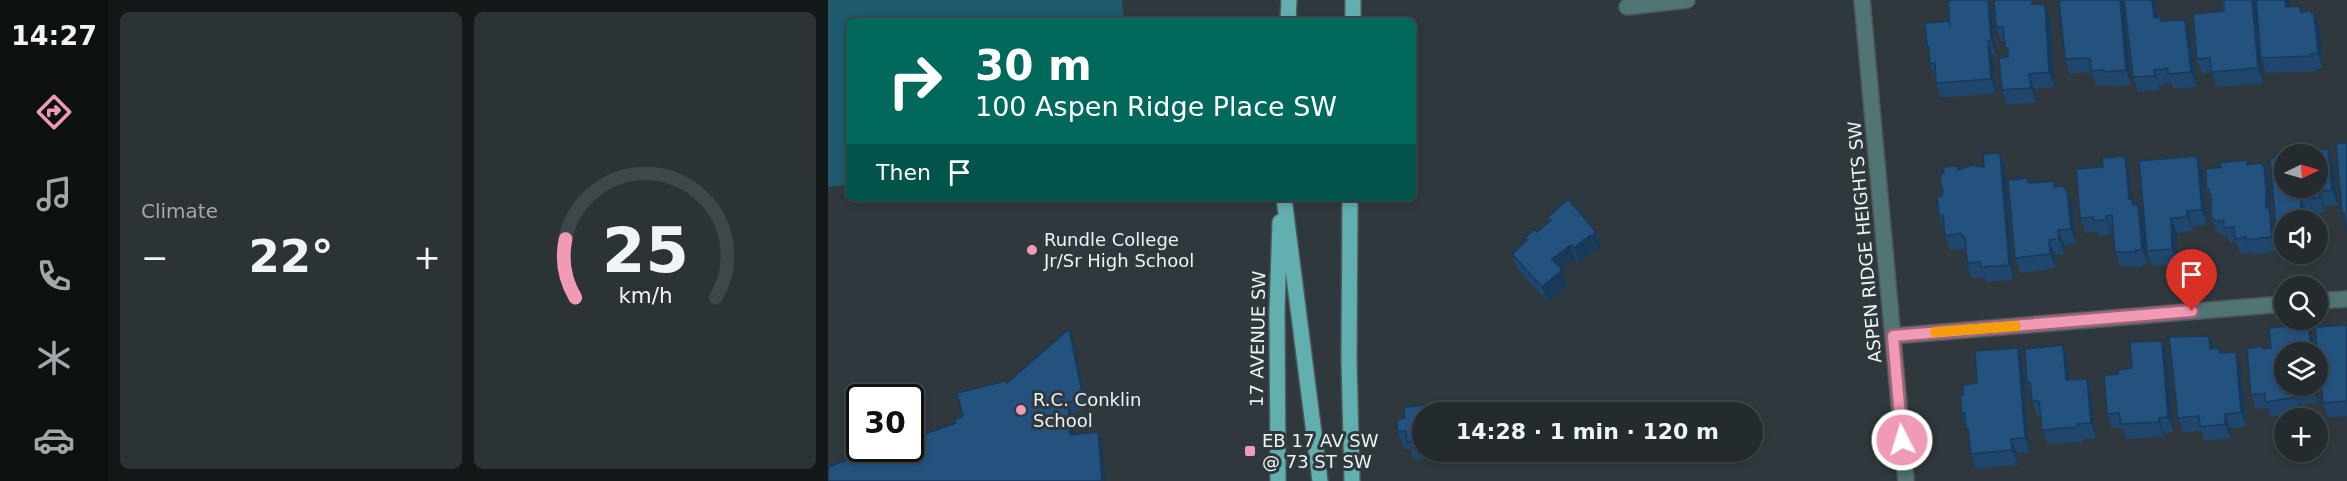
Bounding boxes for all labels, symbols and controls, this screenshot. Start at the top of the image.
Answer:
text: 14:27 [11,20,97,51]
text: 30 m [975,41,1092,90]
icon: right [876,42,954,120]
icon: directions [33,91,75,133]
text: 100 Aspen Ridge Place SW [975,91,1337,122]
street label: ASPEN RIDGE HEIGHTS SW [1843,120,1886,364]
north arrow [2274,144,2328,198]
map controls [2274,144,2328,462]
icon: arrive [943,156,976,189]
text: Then [876,160,931,185]
icon: music [33,173,75,215]
text: Climate [141,199,218,223]
button: sound [2274,210,2328,264]
text: 25 [602,214,688,287]
place label: Rundle College Jr/Sr High School [1043,229,1194,271]
text: 22° [248,230,334,283]
text: − [141,238,169,277]
text: + [413,238,441,277]
marker: Rundle College Jr/Sr High School [1025,243,1039,257]
pin [2166,249,2217,311]
icon: phone [33,255,75,297]
icon: arrive [2175,258,2208,291]
street label: 17 AVENUE SW [1246,270,1269,407]
button: search [2274,276,2328,330]
text: km/h [618,283,672,308]
icon: climate [33,337,75,379]
button: layers [2274,342,2328,396]
speed limit sign: 30 [846,384,924,462]
place label: R.C. Conklin School [1033,389,1141,431]
marker: R.C. Conklin School [1014,403,1028,417]
position arrow [1870,408,1934,472]
button: + [2274,408,2328,462]
icon: car [33,419,75,461]
text: 14:28 · 1 min · 120 m [1456,419,1719,444]
place label: EB 17 AV SW @ 73 ST SW [1262,430,1379,472]
marker: EB 17 AV SW @ 73 ST SW [1243,444,1257,458]

